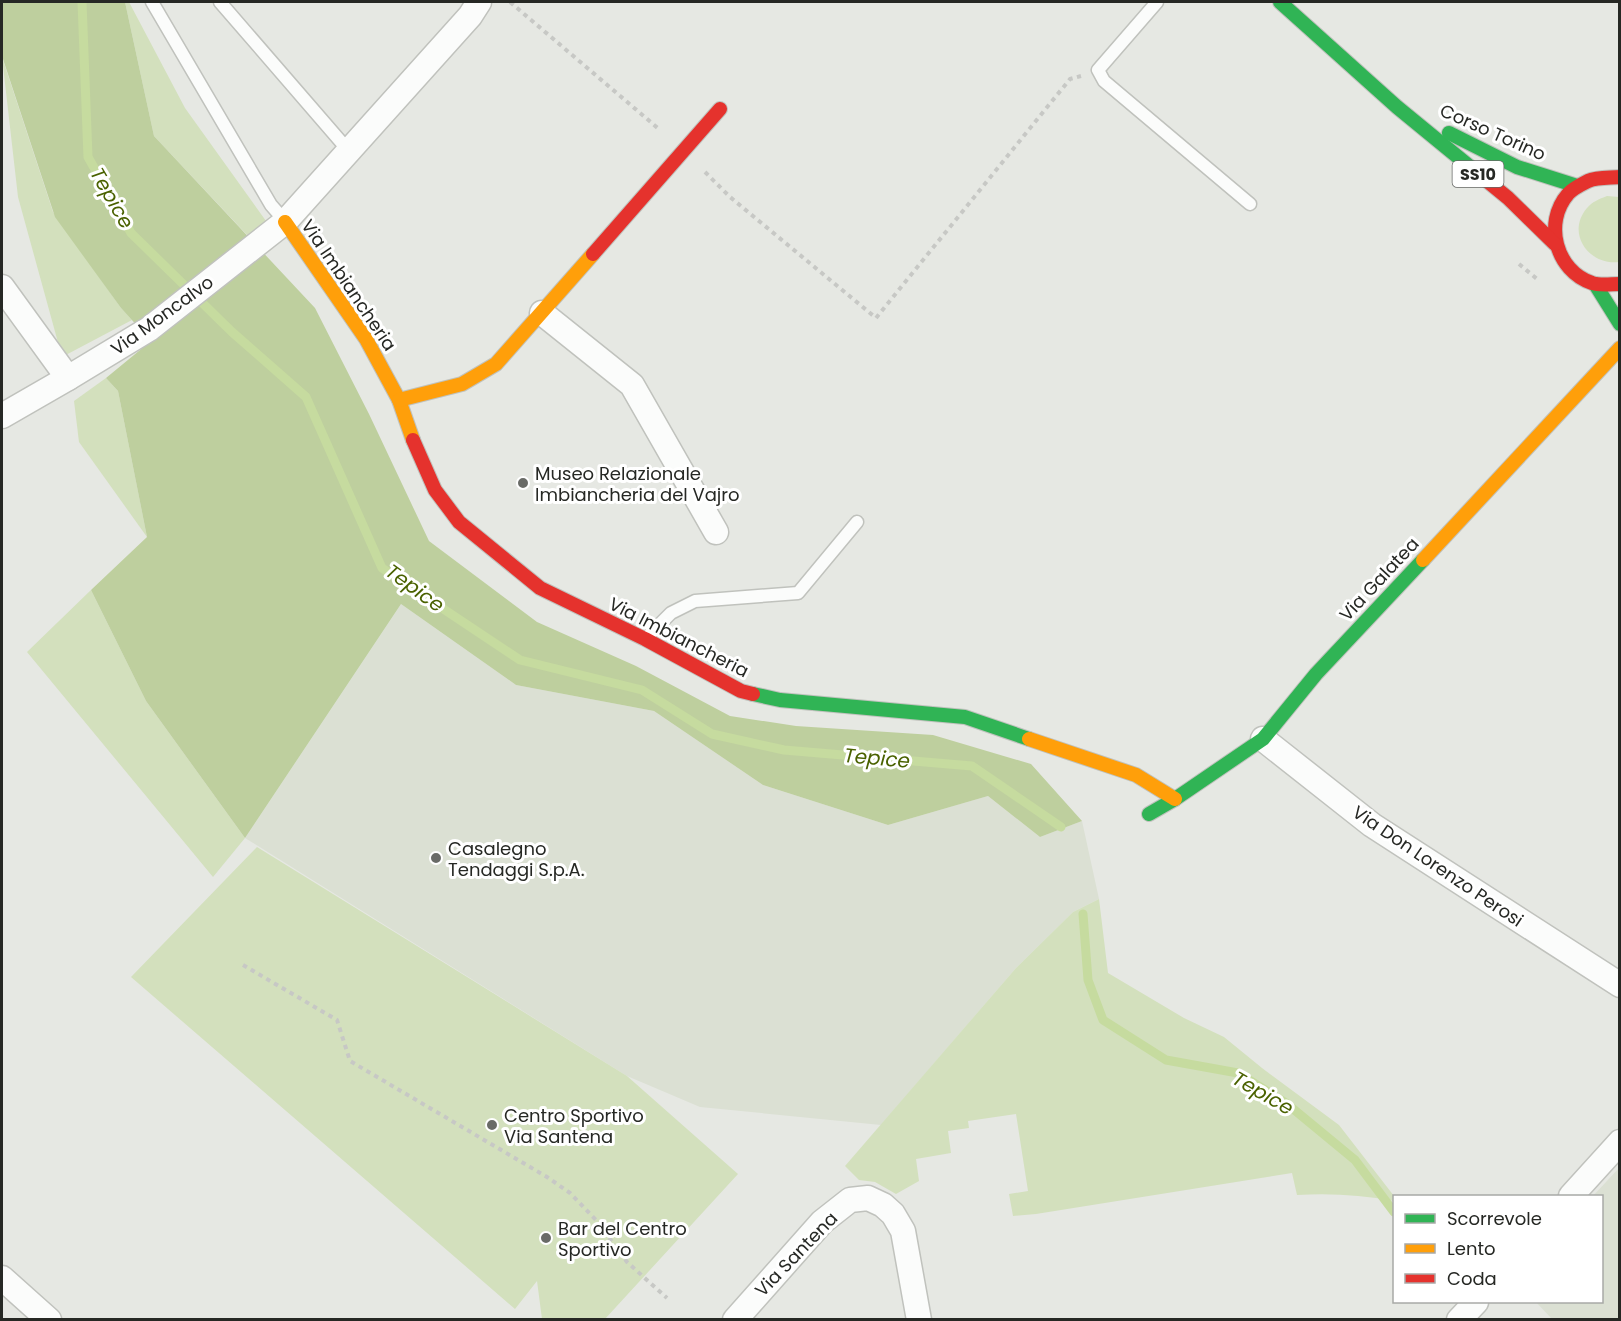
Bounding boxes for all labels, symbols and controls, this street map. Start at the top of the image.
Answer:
street label: Corso Torino [1436,98,1550,166]
road number: SS10 [1452,161,1504,187]
water label: Tepice [83,162,141,234]
street label: Via Imbiancheria [296,214,402,356]
street label: Via Moncalvo [106,269,218,361]
place label: Museo Relazionale Imbiancheria del Vajro [535,461,740,507]
marker: Museo Relazionale Imbiancheria del Vajro [516,476,530,490]
street label: Via Galatea [1334,532,1424,626]
water label: Tepice [380,557,450,619]
street label: Via Imbiancheria [605,591,753,683]
water label: Tepice [843,741,911,775]
street label: Via Don Lorenzo Perosi [1348,799,1528,933]
place label: Casalegno Tendaggi S.p.A. [448,836,585,882]
marker: Casalegno Tendaggi S.p.A. [429,851,443,865]
water label: Tepice [1227,1064,1299,1122]
place label: Centro Sportivo Via Santena [504,1103,644,1149]
marker: Centro Sportivo Via Santena [485,1118,499,1132]
legend [1393,1195,1603,1303]
street label: Via Santena [749,1206,843,1302]
text: Scorrevole [1447,1206,1542,1231]
place label: Bar del Centro Sportivo [558,1216,687,1262]
marker: Bar del Centro Sportivo [539,1231,553,1245]
text: Lento [1447,1236,1496,1261]
text: Coda [1447,1266,1497,1291]

